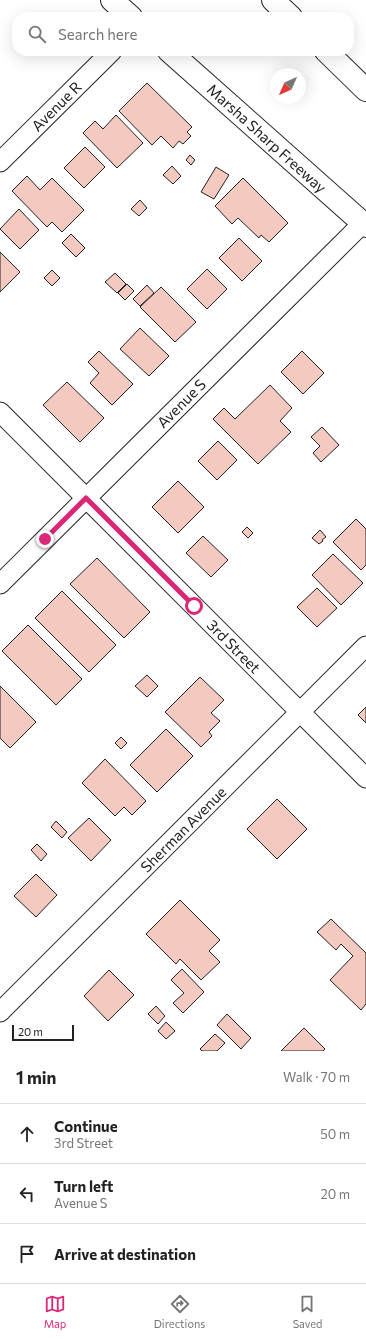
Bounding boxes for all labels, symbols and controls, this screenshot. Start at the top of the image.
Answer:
search box [12,12,354,56]
icon: search [26,23,48,45]
text: Search here [58,25,137,43]
north arrow [270,68,306,104]
street label: Avenue R [27,77,85,135]
street label: Marsha Sharp Freeway [204,80,330,196]
street label: Avenue S [153,375,209,431]
route end [36,530,54,548]
route start [185,597,203,615]
street label: 3rd Street [204,616,264,676]
street label: Sherman Avenue [136,782,230,876]
scale bar [12,1023,74,1042]
text: 20 m [18,1025,43,1038]
text: 1 min [16,1067,56,1088]
text: Walk · 70 m [283,1069,350,1085]
text: Continue [54,1117,118,1135]
icon: ahead [16,1123,38,1145]
text: 50 m [320,1126,350,1142]
text: 3rd Street [54,1135,113,1151]
text: Turn left [54,1177,113,1195]
icon: left [16,1183,38,1205]
text: 20 m [321,1186,350,1202]
text: Avenue S [54,1195,107,1211]
icon: arrive [16,1243,38,1265]
text: Arrive at destination [54,1245,196,1263]
tab: Map [44,1293,66,1330]
tab: Directions [154,1293,205,1330]
tab: Saved [293,1293,322,1330]

